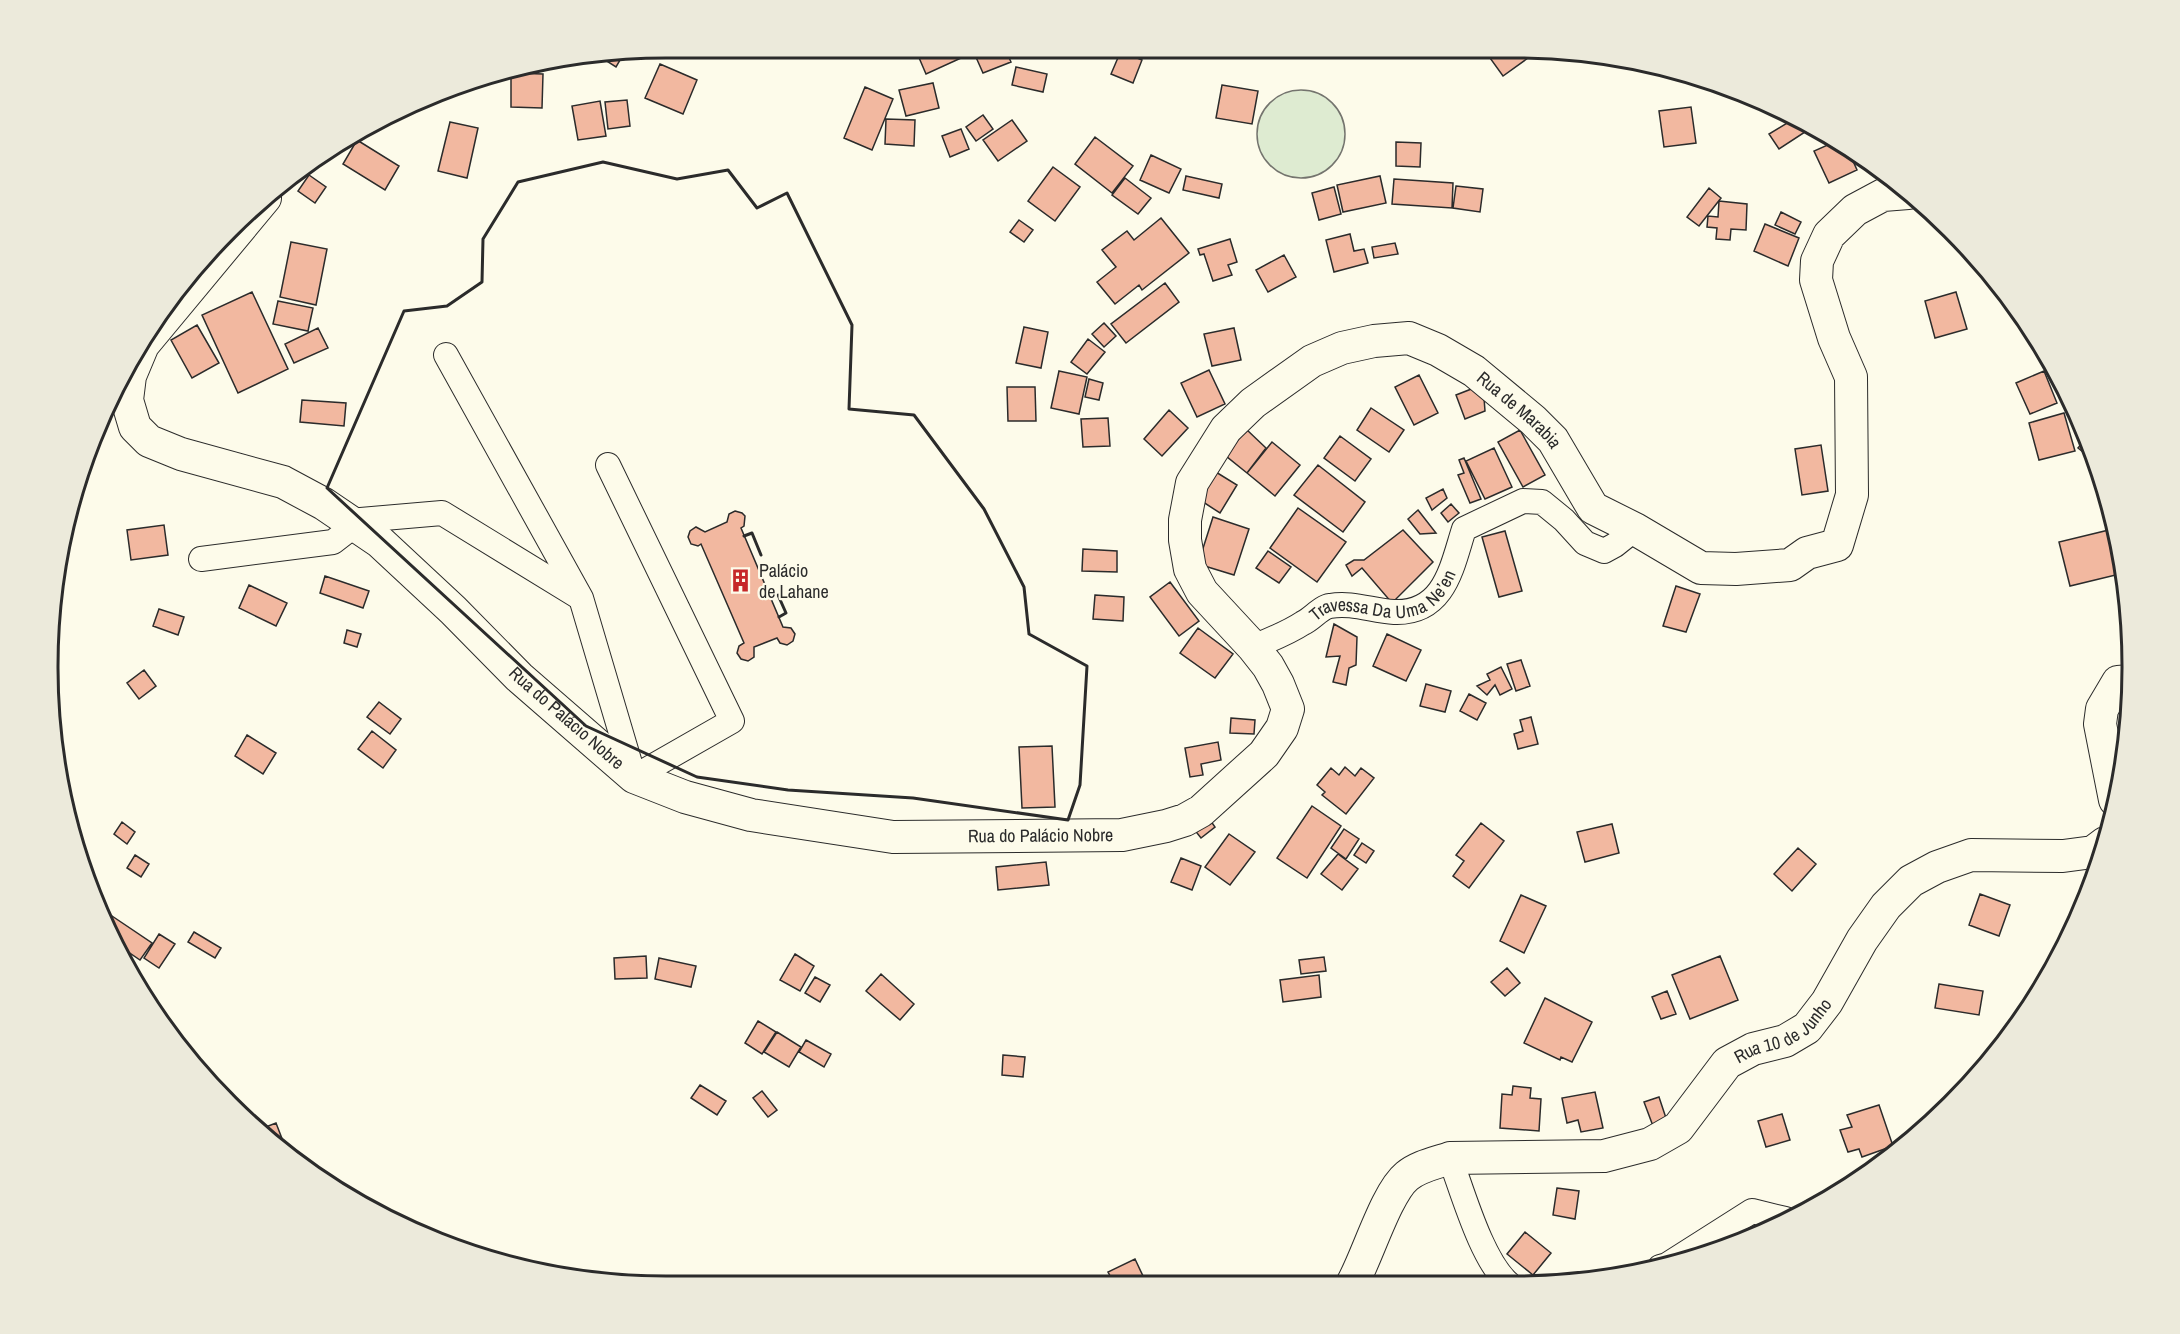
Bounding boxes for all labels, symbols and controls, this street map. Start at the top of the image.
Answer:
street label: Rua de Marabia [1472,365,1568,453]
place label: Palácio de Lahane [759,558,829,604]
street label: Travessa Da Uma Ne’en [1304,566,1461,626]
building icon: Palácio de Lahane [728,568,754,594]
street label: Rua do Palácio Nobre [504,661,630,775]
street label: Rua do Palácio Nobre [968,822,1113,848]
street label: Rua 10 de Junho [1729,993,1837,1069]

